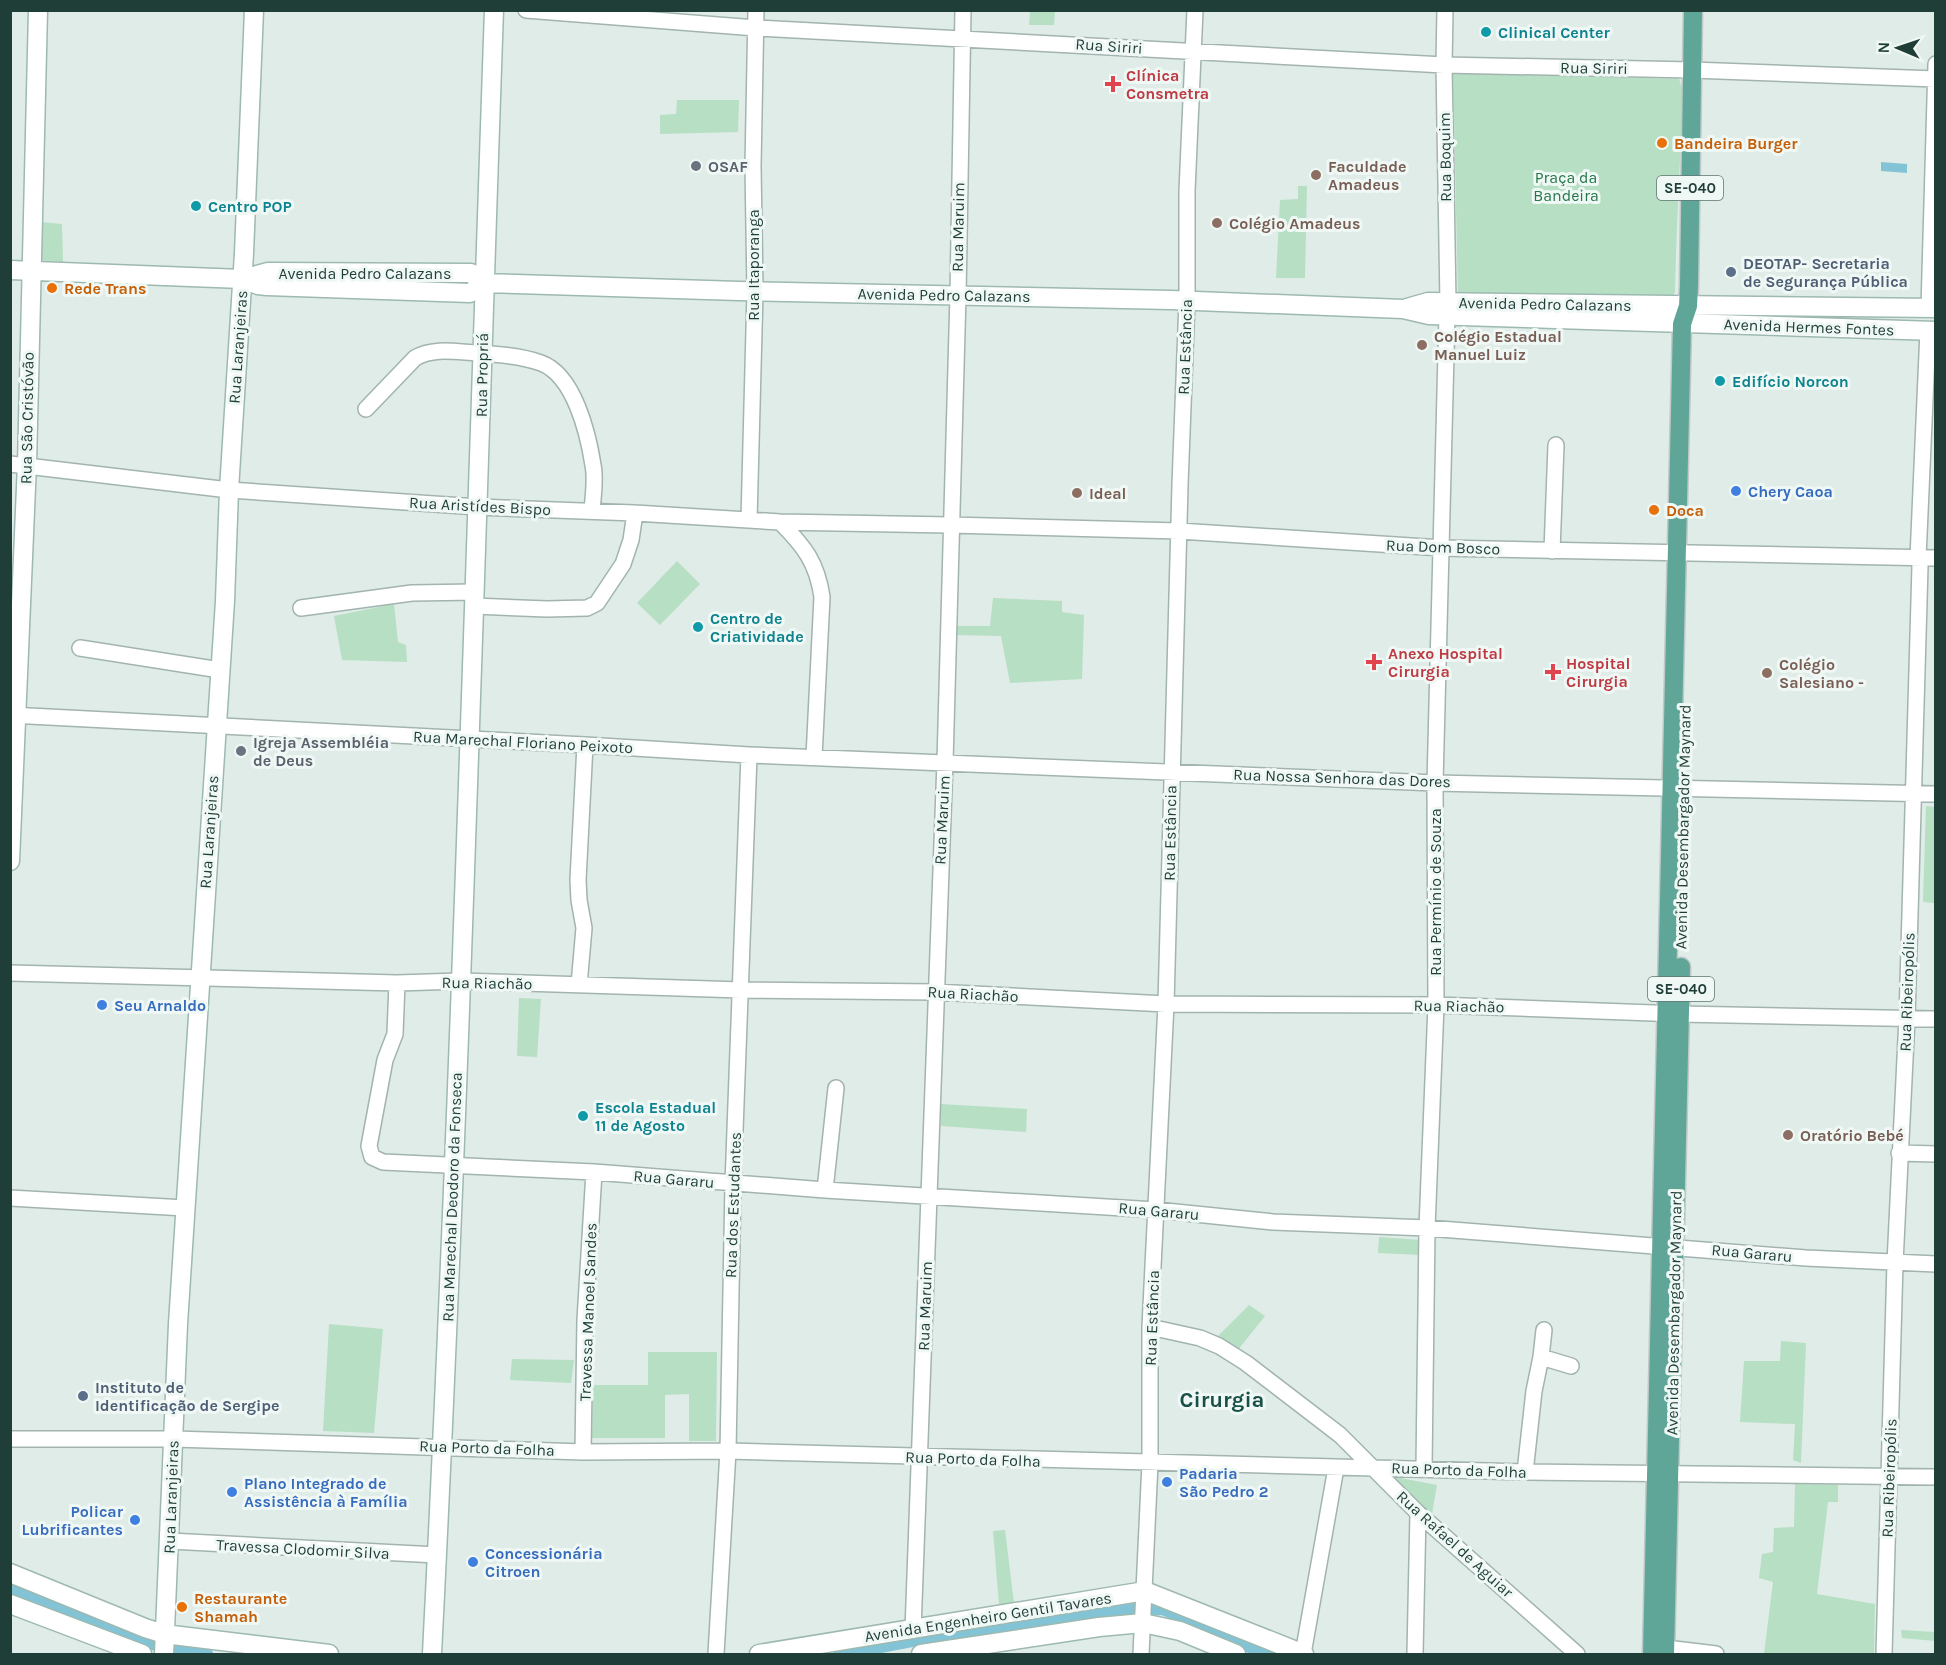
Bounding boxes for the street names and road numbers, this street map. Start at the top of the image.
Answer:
street label: Rua Siriri [1075,34,1143,58]
street label: Rua Siriri [1560,58,1628,78]
street label: Rua Boquim [1435,112,1455,202]
road number: SE-040 [1657,176,1723,200]
street label: Rua Maruim [948,182,968,272]
street label: Rua Itaporanga [744,209,763,321]
street label: Avenida Pedro Calazans [279,264,451,283]
street label: Avenida Pedro Calazans [857,284,1031,306]
street label: Rua Laranjeiras [225,290,251,404]
street label: Avenida Pedro Calazans [1458,293,1632,315]
street label: Rua Estância [1174,299,1196,395]
street label: Avenida Hermes Fontes [1723,315,1895,339]
street label: Rua Propriá [472,333,492,417]
street label: Rua São Cristóvão [16,352,38,484]
street label: Rua Aristídes Bispo [409,493,551,519]
street label: Rua Dom Bosco [1386,536,1500,558]
street label: Avenida Desembargador Maynard [1671,704,1695,950]
street label: Rua Marechal Floriano Peixoto [413,727,633,757]
street label: Rua Nossa Senhora das Dores [1233,765,1451,791]
street label: Rua Laranjeiras [196,775,222,889]
street label: Rua Maruim [930,775,954,865]
street label: Rua Estância [1160,785,1180,881]
street label: Rua Permínio de Souza [1426,808,1445,976]
street label: Rua Ribeiropólis [1895,932,1919,1052]
street label: Rua Riachão [441,973,533,993]
road number: SE-040 [1648,977,1714,1001]
street label: Rua Riachão [927,982,1019,1006]
street label: Rua Riachão [1413,996,1505,1016]
street label: Rua Marechal Deodoro da Fonseca [438,1072,466,1322]
street label: Rua dos Estudantes [721,1132,745,1278]
street label: Rua Gararu [633,1166,715,1192]
street label: Avenida Desembargador Maynard [1662,1190,1686,1436]
street label: Rua Gararu [1118,1198,1200,1224]
street label: Travessa Manoel Sandes [575,1222,601,1402]
street label: Rua Gararu [1711,1240,1793,1266]
street label: Rua Maruim [914,1261,936,1351]
street label: Rua Estância [1141,1270,1163,1366]
street label: Rua Ribeiropólis [1877,1418,1901,1538]
street label: Rua Porto da Folha [419,1436,555,1460]
street label: Rua Laranjeiras [160,1440,182,1554]
street label: Rua Porto da Folha [905,1447,1041,1471]
street label: Rua Porto da Folha [1391,1458,1527,1482]
street label: Rua Rafael de Aguiar [1393,1487,1517,1601]
street label: Travessa Clodomir Silva [216,1535,390,1563]
street label: Avenida Engenheiro Gentil Tavares [863,1588,1113,1646]

